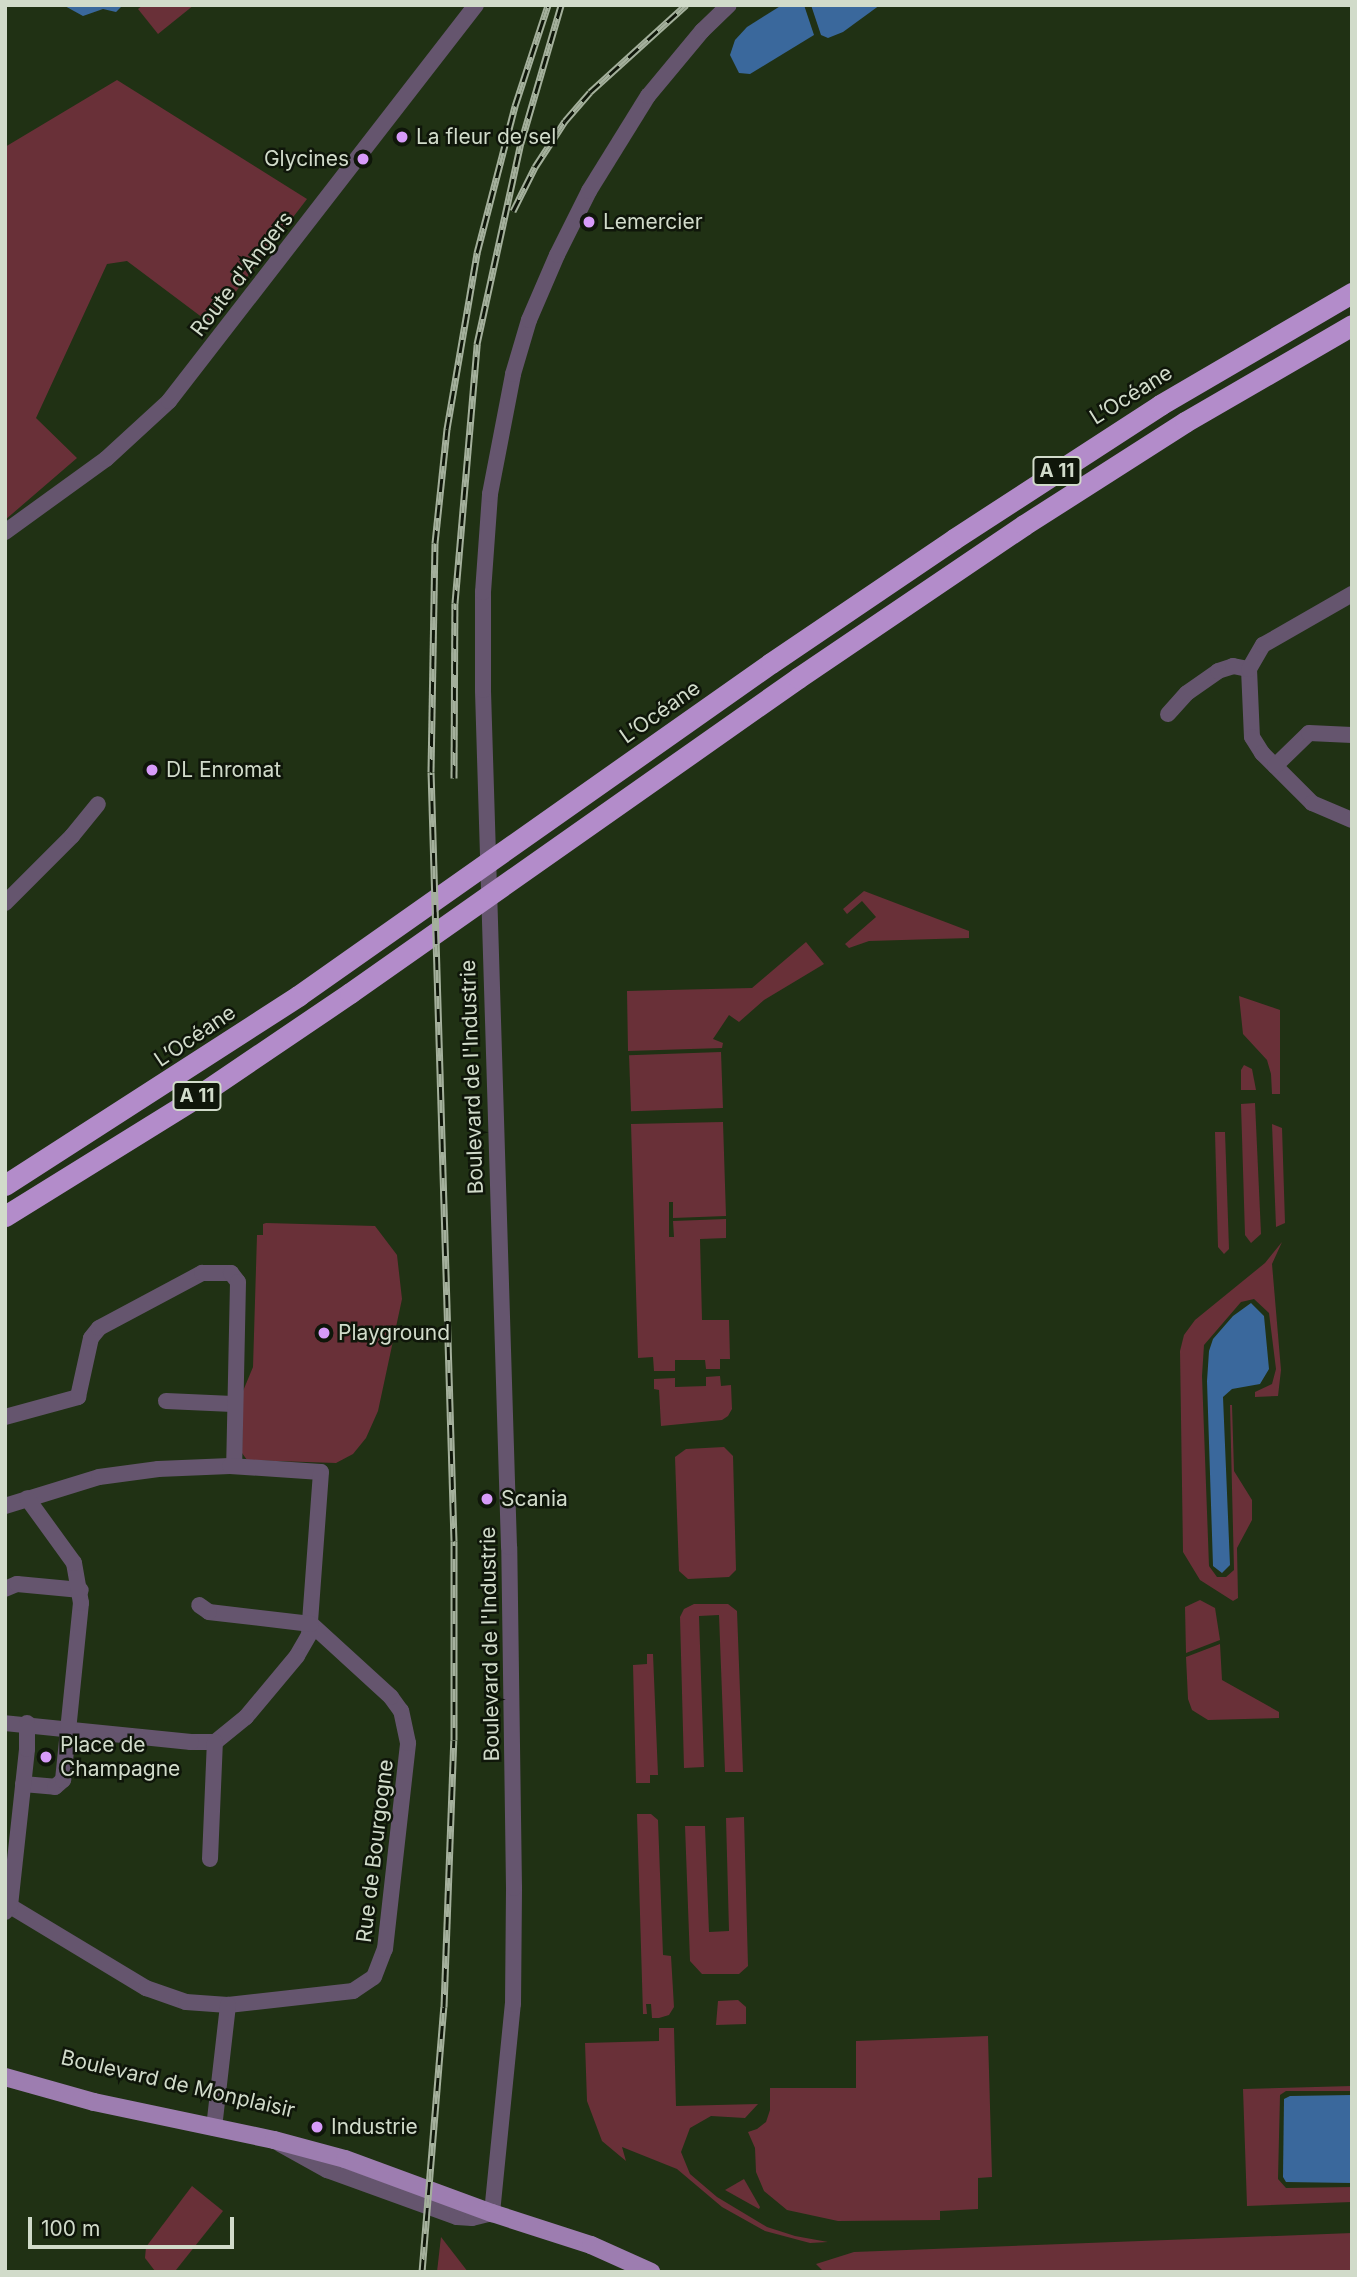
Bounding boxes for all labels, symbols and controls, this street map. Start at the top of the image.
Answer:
place label: La fleur de sel [416,124,556,150]
marker: La fleur de sel [394,129,410,145]
place label: Glycines [264,146,349,172]
marker: Glycines [355,151,371,167]
street label: Route d'Angers [185,207,299,341]
place label: Lemercier [603,209,703,235]
marker: Lemercier [581,214,597,230]
street label: L’Océane [1085,360,1177,430]
road number: A 11 [1031,456,1083,486]
street label: L’Océane [615,675,705,749]
place label: DL Enromat [166,757,281,783]
marker: DL Enromat [144,762,160,778]
street label: Boulevard de l'Industrie [455,959,489,1195]
street label: L’Océane [150,1000,240,1072]
road number: A 11 [171,1080,223,1112]
place label: Playground [338,1320,450,1346]
marker: Playground [316,1325,332,1341]
place label: Scania [501,1486,568,1512]
marker: Scania [479,1491,495,1507]
street label: Boulevard de l'Industrie [475,1526,505,1762]
place label: Place de Champagne [60,1732,180,1782]
marker: Place de Champagne [38,1749,54,1765]
street label: Rue de Bourgogne [351,1758,399,1944]
street label: Boulevard de Monplaisir [59,2045,297,2123]
place label: Industrie [331,2114,418,2140]
marker: Industrie [309,2119,325,2135]
scale bar [32,2204,238,2248]
text: 100 m [41,2216,100,2241]

